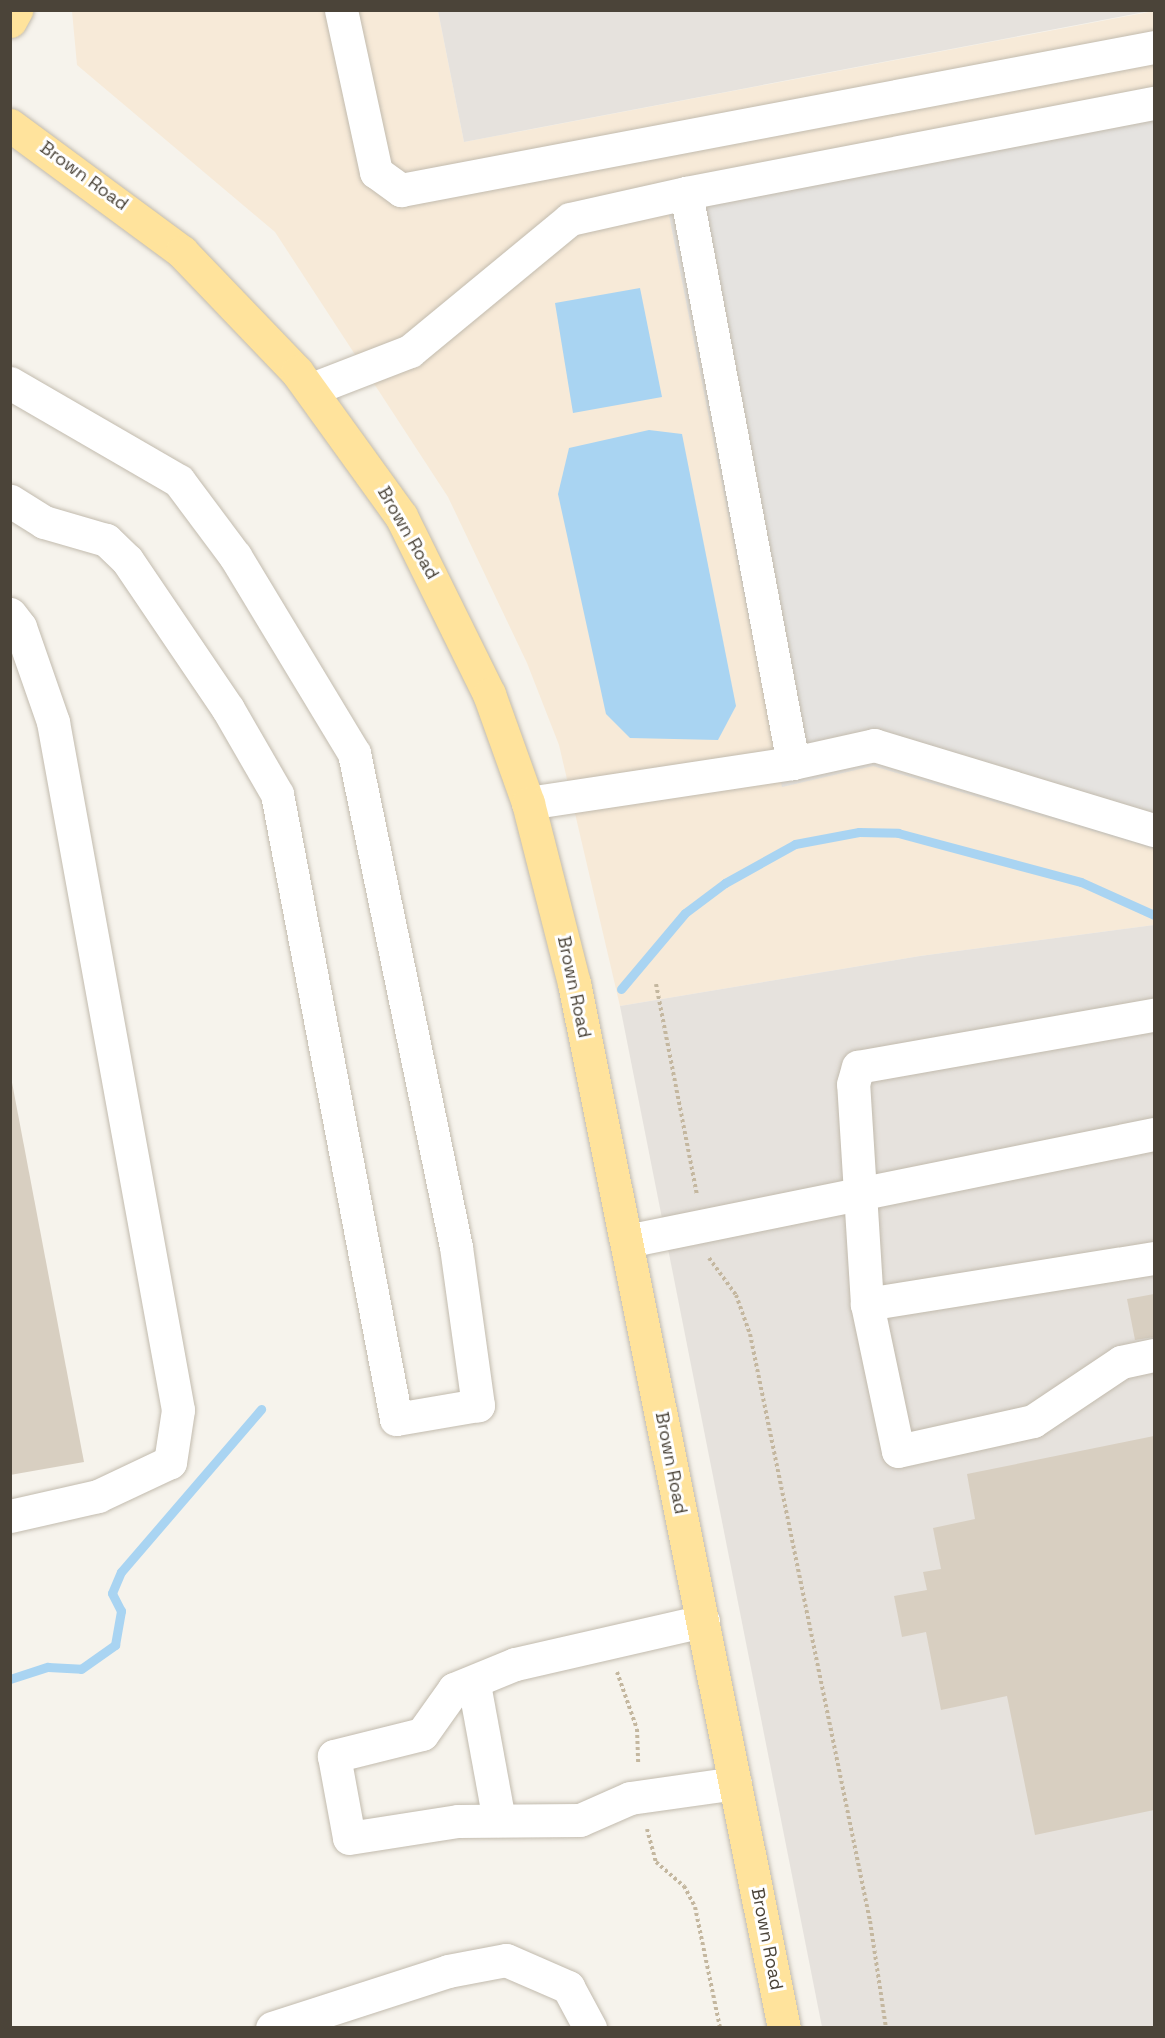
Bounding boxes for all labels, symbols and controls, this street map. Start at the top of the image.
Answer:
street label: Brown Road [36,137,132,215]
street label: Brown Road [373,483,443,583]
street label: Brown Road [553,934,595,1040]
street label: Brown Road [651,1410,691,1516]
street label: Brown Road [747,1886,787,1992]

